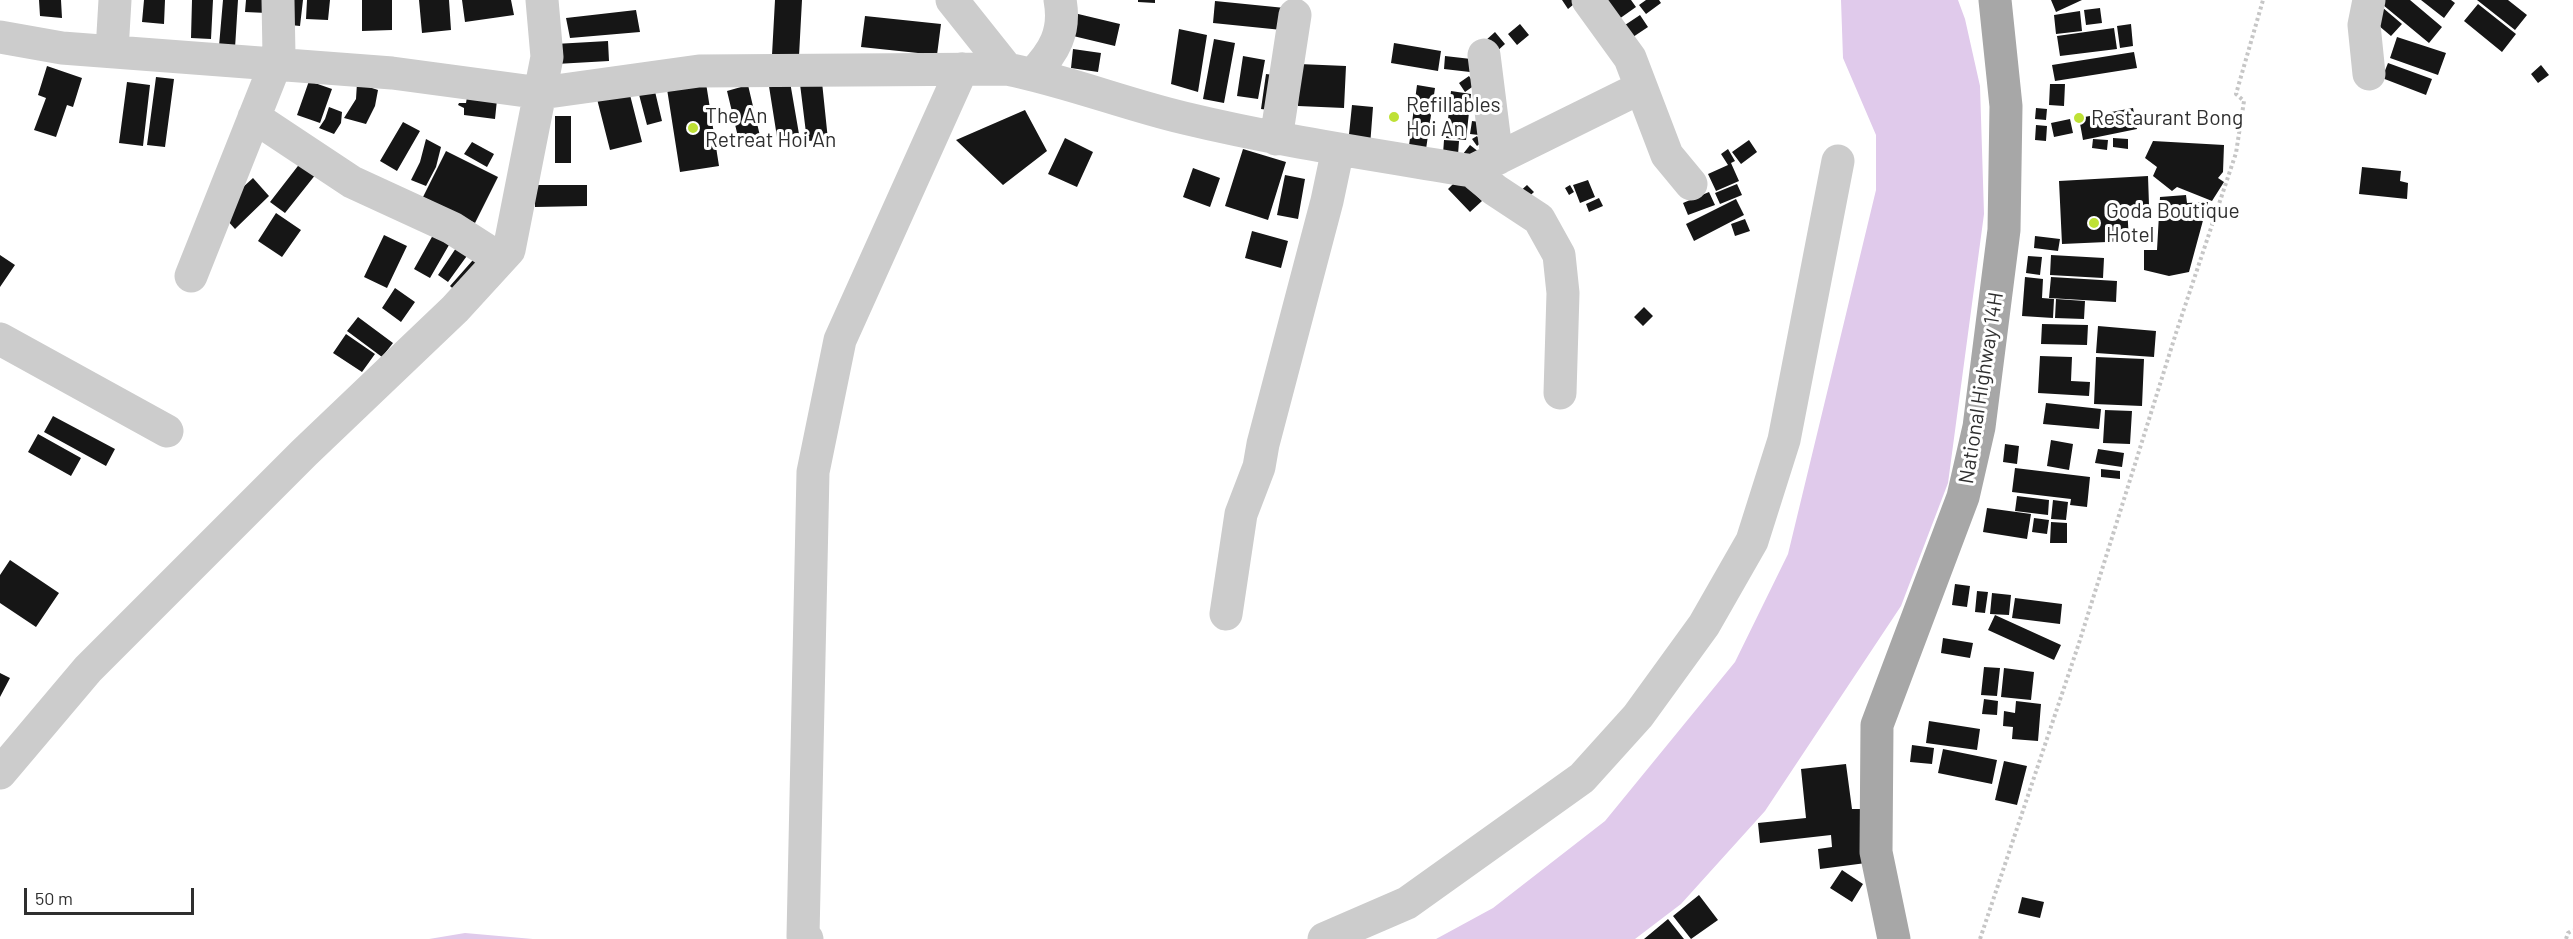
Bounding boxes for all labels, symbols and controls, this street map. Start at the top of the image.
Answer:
place label: Refillables Hoi An [1406,92,1501,142]
place label: The An Retreat Hoi An [705,103,836,153]
place label: Restaurant Bong [2091,105,2243,131]
marker: Refillables Hoi An [1387,110,1401,124]
marker: Restaurant Bong [2072,111,2086,125]
marker: The An Retreat Hoi An [686,121,700,135]
place label: Goda Boutique Hotel [2106,198,2240,248]
marker: Goda Boutique Hotel [2087,216,2101,230]
street label: National Highway 14H [1953,290,2009,486]
scale bar [27,876,196,914]
text: 50 m [35,887,73,909]

